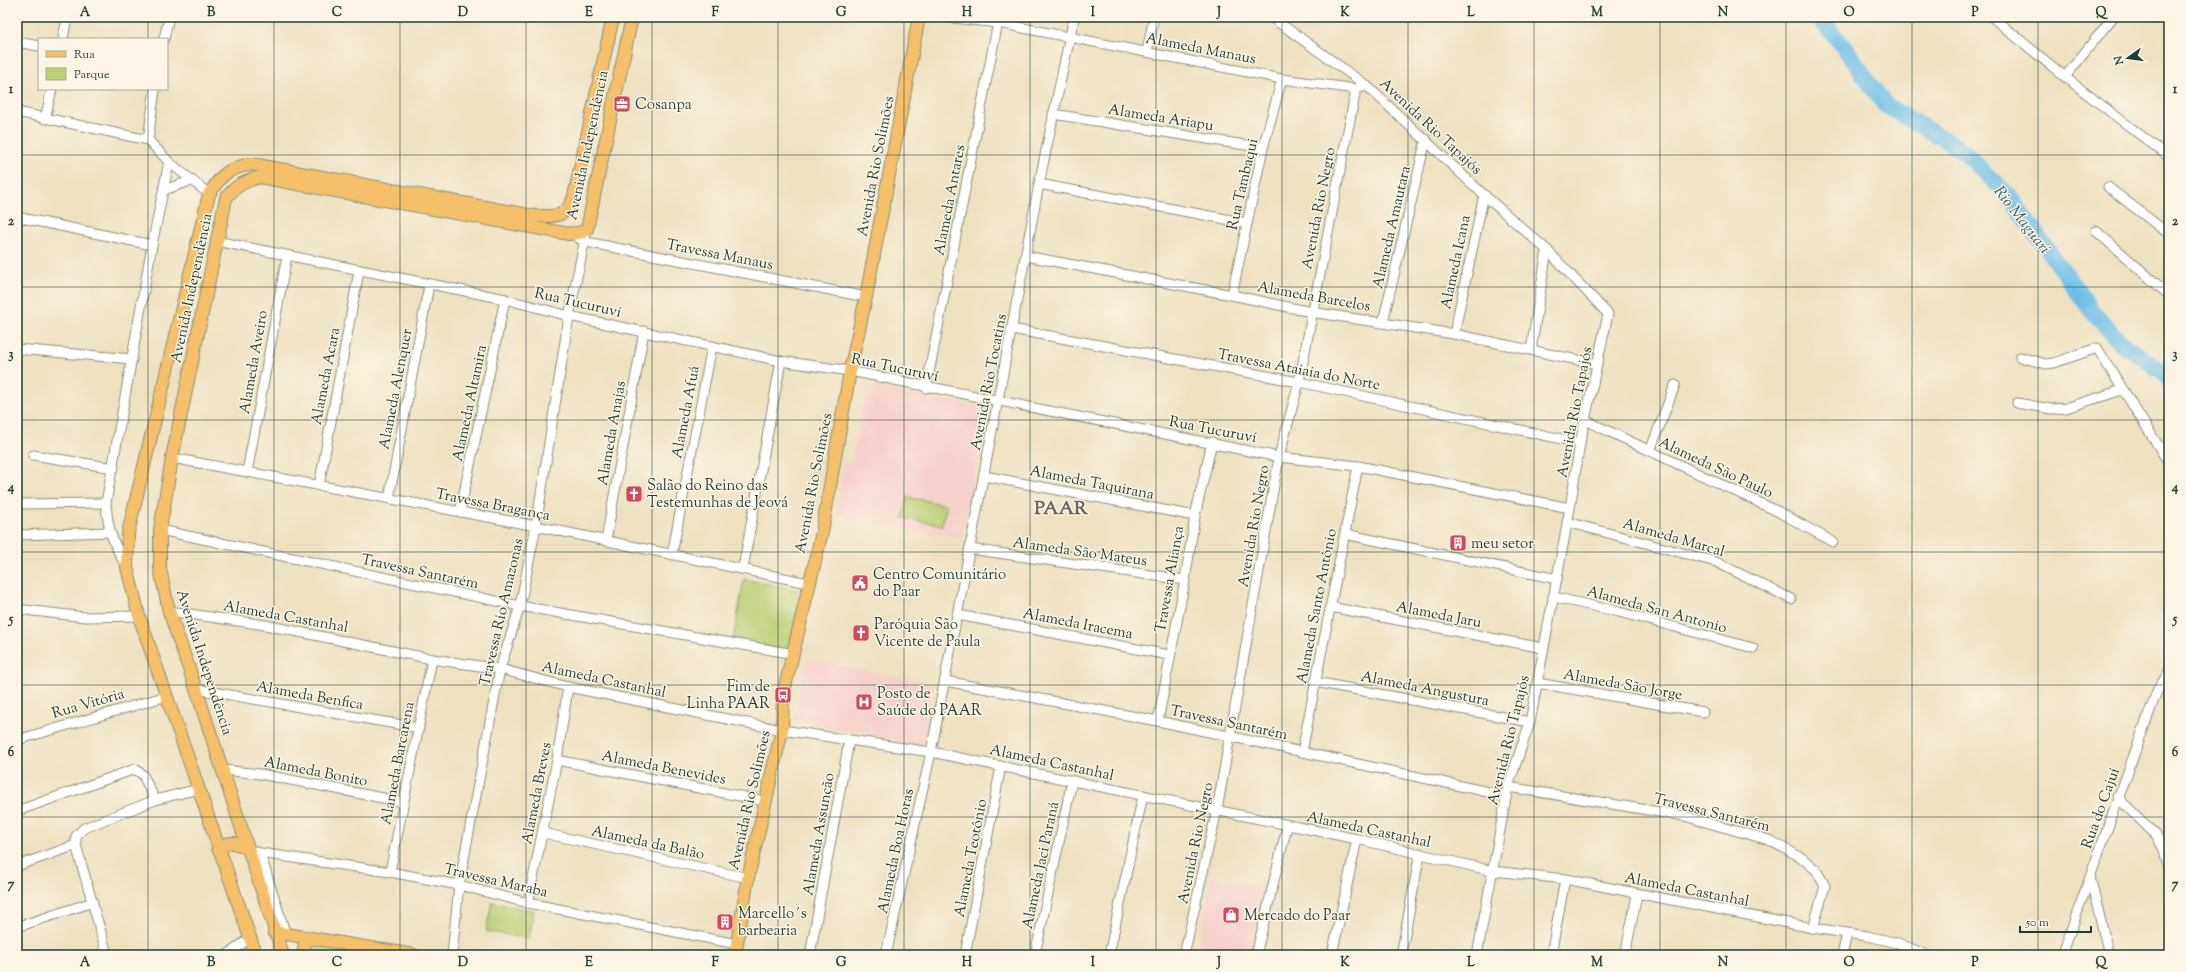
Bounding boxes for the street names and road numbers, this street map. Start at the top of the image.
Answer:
street label: Alameda Manaus [1144,28,1258,70]
street label: Avenida Independência [562,69,615,222]
street label: Avenida Rio Tapajós [1374,74,1486,180]
street label: Avenida Rio Solimões [853,94,900,238]
street label: Alameda Ariapu [1106,100,1215,137]
street label: Rua Tambaqui [1223,136,1264,232]
street label: Alameda Antares [929,143,972,257]
street label: Avenida Rio Negro [1297,146,1342,271]
street label: Alameda Amautara [1368,164,1417,291]
street label: Avenida Independência [166,212,219,365]
street label: Alameda Icana [1436,213,1477,311]
street label: Travessa Manaus [664,235,775,276]
street label: Alameda Barcelos [1255,277,1372,318]
street label: Rua Tucuruví [532,283,623,324]
street label: Alameda Aveiro [235,309,274,416]
street label: Avenida Rio Tocatins [966,312,1013,452]
street label: Alameda Acara [307,326,346,427]
street label: Alameda Alenquer [374,327,419,451]
street label: Alameda Altamira [448,343,493,463]
street label: Travessa Ataiaia do Norte [1216,344,1382,397]
street label: Avenida Rio Tapajós [1552,345,1598,480]
street label: Rua Tucuruví [849,349,940,388]
street label: Alameda Afuá [667,364,706,460]
street label: Alameda Anajas [593,379,632,487]
street label: Avenida Rio Solimões [791,411,838,555]
street label: Rua Tucuruví [1167,412,1258,449]
street label: Alameda São Paulo [1655,433,1776,504]
street label: Alameda Taquirana [1028,461,1156,506]
street label: Avenida Rio Negro [1233,464,1276,589]
street label: Travessa Bragança [434,484,552,527]
street label: Alameda Marcal [1620,514,1727,563]
street label: Travessa Aliança [1151,524,1190,634]
street label: Alameda Santo Antônio [1292,527,1343,686]
street label: Alameda São Mateus [1011,533,1148,572]
street label: Travessa Rio Amazonas [475,536,530,688]
street label: Travessa Santarém [359,550,481,595]
street label: Alameda San Antonio [1584,582,1729,639]
street label: Avenida Independência [170,587,237,738]
street label: Alameda Castanhal [222,596,350,639]
street label: Alameda Jaru [1394,597,1483,634]
street label: Alameda Iracema [1021,604,1135,645]
street label: Alameda Castanhal [540,657,668,704]
street label: Alameda São Jorge [1562,665,1684,706]
street label: Alameda Angustura [1359,667,1491,712]
street label: Avenida Rio Tapajós [1483,673,1536,807]
street label: Alameda Benfica [255,677,365,716]
street label: Rua Vitória [50,684,127,725]
street label: Alameda Barcarena [376,700,421,827]
street label: Travessa Santarém [1168,701,1290,746]
street label: Avenida Rio Solimões [724,728,777,872]
street label: Alameda Castanhal [988,740,1116,787]
street label: Alameda Breves [517,741,558,846]
street label: Alameda Benevides [600,746,728,791]
street label: Alameda Bonito [262,752,369,793]
street label: Rua do Cajuí [2077,765,2126,852]
street label: Alameda Assunção [798,771,841,897]
street label: Avenida Rio Negro [1173,781,1220,906]
street label: Alameda Boa Horas [873,787,920,916]
street label: Travessa Santarém [1651,789,1773,838]
street label: Alameda Teotônio [950,797,993,919]
street label: Alameda Jaci Paraná [1018,800,1065,931]
street label: Alameda Castanhal [1305,807,1433,854]
street label: Alameda da Balão [589,821,706,866]
street label: Travessa Maraba [442,859,550,904]
street label: Alameda Castanhal [1623,868,1751,913]

